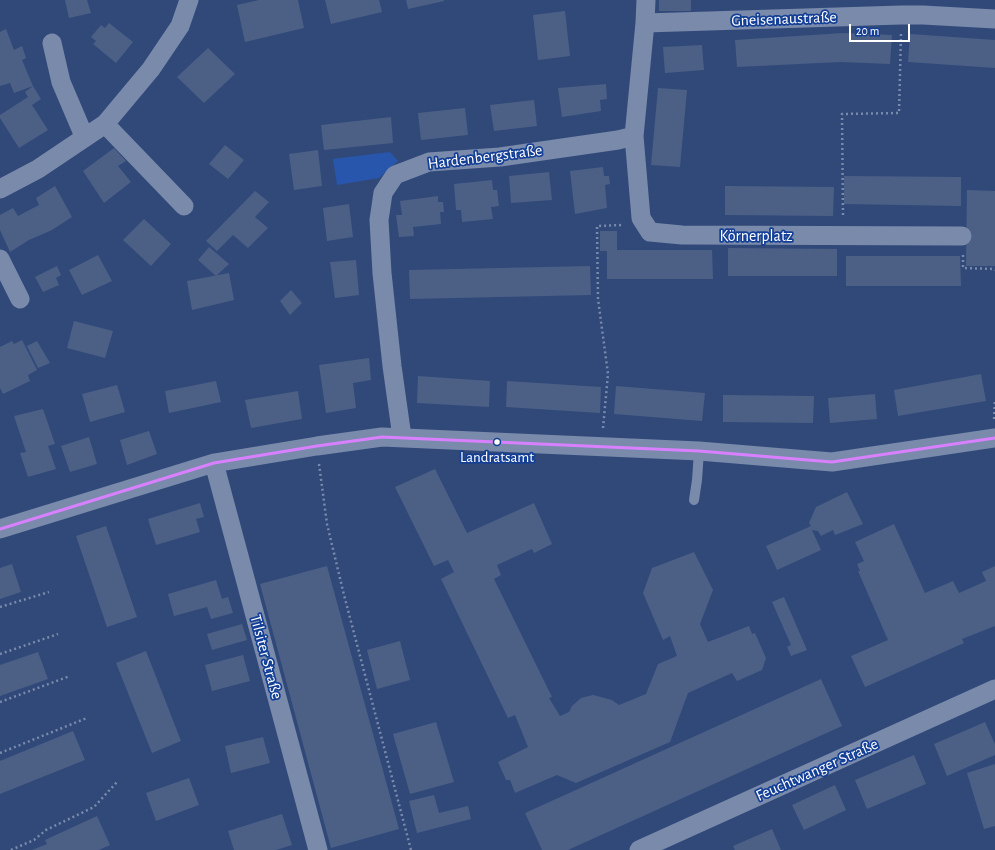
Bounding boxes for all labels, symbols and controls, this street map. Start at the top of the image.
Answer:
street label: Gneisenaustraße [731,8,837,30]
scale bar [851,16,912,42]
text: 20 m [856,25,879,37]
street label: Hardenbergstraße [427,140,543,174]
street label: Körnerplatz [719,226,793,246]
marker: Landratsamt [492,437,502,447]
place label: Landratsamt [460,448,534,466]
street label: Tilsiter Straße [245,613,287,701]
street label: Feuchtwanger Straße [753,734,881,806]

